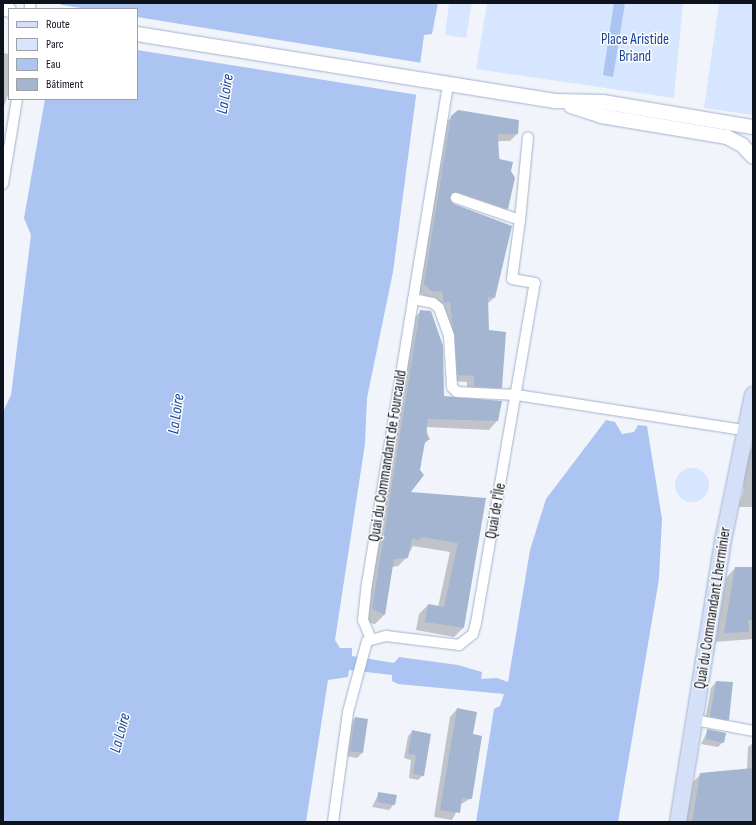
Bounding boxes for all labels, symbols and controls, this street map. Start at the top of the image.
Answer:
legend [8,8,138,100]
text: Route [46,17,70,32]
park label: Place Aristide Briand [601,30,669,65]
text: Parc [46,37,64,52]
text: Eau [46,57,60,72]
water label: La Loire [213,73,239,115]
text: Bâtiment [46,77,83,92]
street label: Quai du Commandant de Fourcauld [366,369,410,543]
water label: La Loire [165,393,189,435]
street label: Quai de l'Île [482,482,510,540]
street label: Quai du Commandant Lherminier [691,526,735,690]
water label: La Loire [107,711,135,755]

